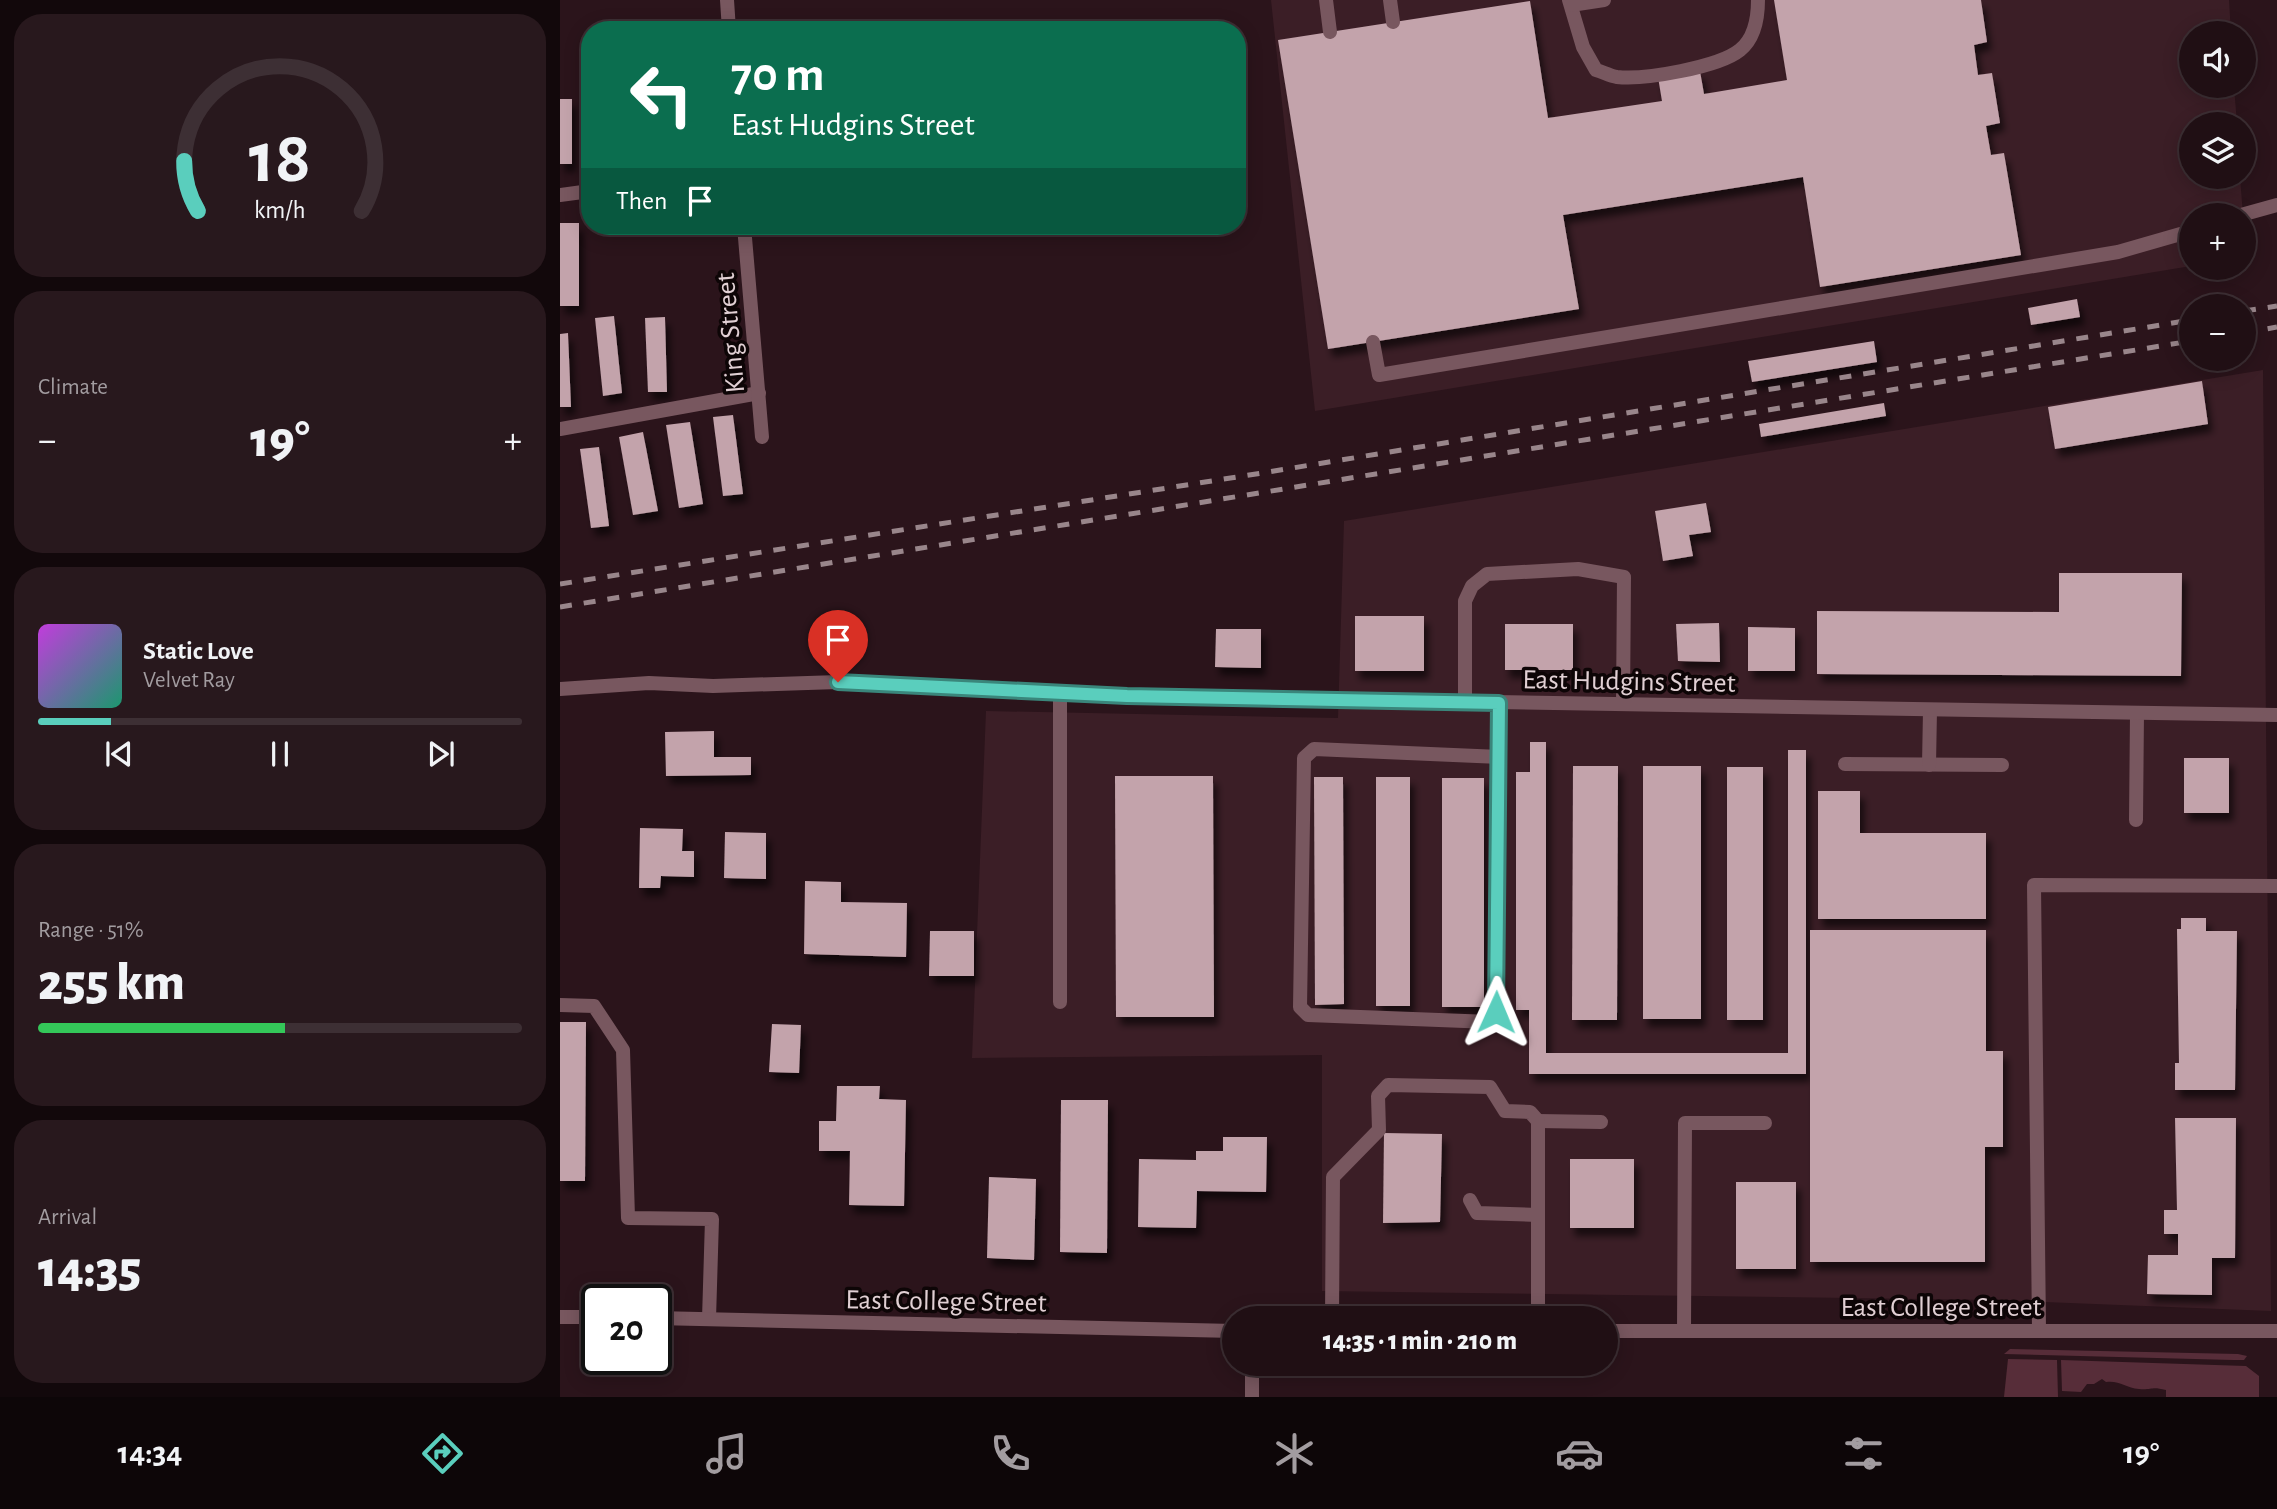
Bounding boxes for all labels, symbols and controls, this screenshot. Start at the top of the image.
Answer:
map controls [2179,21,2256,371]
button: sound [2179,21,2256,98]
icon: left [616,49,707,140]
text: 70 m [731,51,825,100]
text: East Hudgins Street [731,109,975,141]
button: layers [2179,112,2256,189]
text: 18 [249,124,311,197]
icon: arrive [681,182,719,220]
text: Then [616,188,667,214]
text: km/h [254,198,306,223]
button: + [2179,203,2256,280]
street label: King Street [712,271,750,394]
button: − [2179,294,2256,371]
text: Climate [38,376,108,399]
text: 19° [250,414,310,466]
text: − [38,422,56,460]
text: + [504,422,522,460]
pin [808,610,868,682]
icon: arrive [819,621,857,659]
text: Static Love [143,638,254,664]
street label: East Hudgins Street [1522,666,1736,698]
text: Velvet Ray [143,669,235,692]
icon: previous [100,735,138,773]
icon: pause [261,735,299,773]
icon: next [422,735,460,773]
text: Range · 51% [38,919,144,942]
text: 255 km [38,957,185,1009]
position arrow [1459,975,1533,1049]
text: Arrival [38,1206,97,1229]
text: 14:35 [38,1244,141,1296]
speed limit sign: 20 [581,1284,672,1375]
street label: East College Street [845,1286,1047,1318]
street label: East College Street [1840,1294,2042,1322]
text: 14:35 · 1 min · 210 m [1323,1328,1517,1354]
icon: directions [418,1429,467,1478]
icon: music [702,1429,751,1478]
icon: phone [986,1429,1035,1478]
icon: climate [1270,1429,1319,1478]
icon: car [1555,1429,1604,1478]
icon: filters [1839,1429,1888,1478]
text: 14:34 [118,1437,182,1469]
text: 19° [2123,1437,2159,1469]

